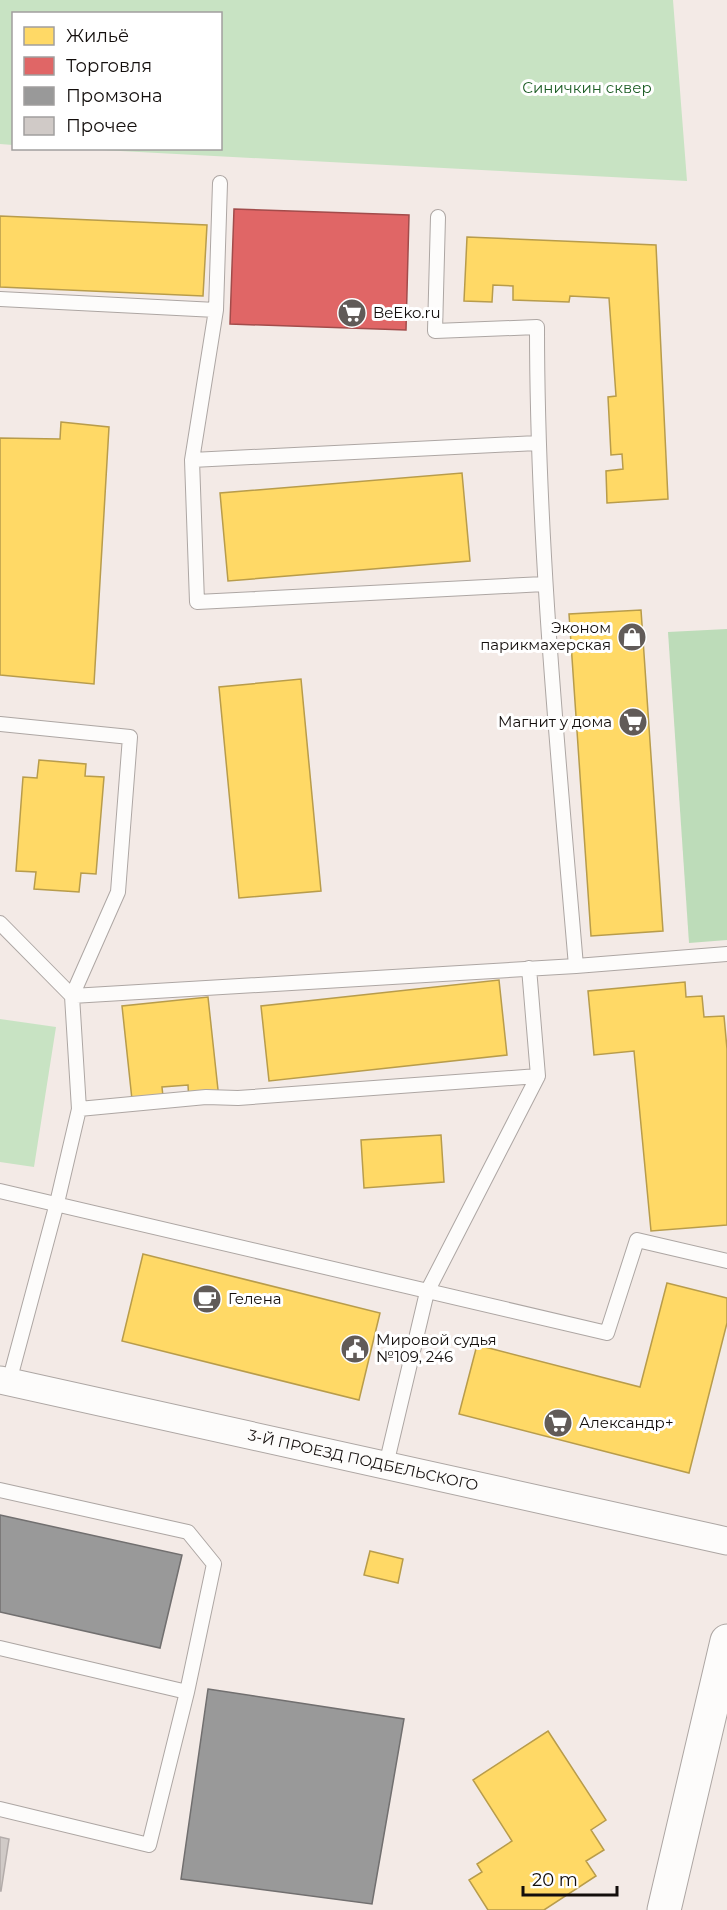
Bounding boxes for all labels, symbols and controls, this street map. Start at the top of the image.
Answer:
legend [12,12,222,150]
text: Жильё [66,25,129,47]
text: Торговля [66,55,152,77]
park label: Синичкин сквер [522,78,652,97]
text: Промзона [66,85,163,107]
text: Прочее [66,115,138,137]
supermarket icon: BeEko.ru [336,297,368,329]
place label: BeEko.ru [373,303,441,322]
place label: Эконом парикмахерская [480,618,611,654]
shop icon: Эконом парикмахерская [616,621,648,653]
supermarket icon: Магнит у дома [617,706,649,738]
place label: Магнит у дома [498,712,612,731]
cafe icon: Гелена [191,1283,223,1315]
place label: Гелена [228,1289,282,1308]
place label: Мировой судья №109, 246 [376,1330,497,1366]
public building icon: Мировой судья №109, 246 [339,1333,371,1365]
supermarket icon: Александр+ [542,1407,574,1439]
place label: Александр+ [579,1413,674,1432]
street label: 3-Й ПРОЕЗД ПОДБЕЛЬСКОГО [246,1425,480,1495]
scale bar [523,1859,618,1897]
text: 20 m [532,1869,578,1891]

